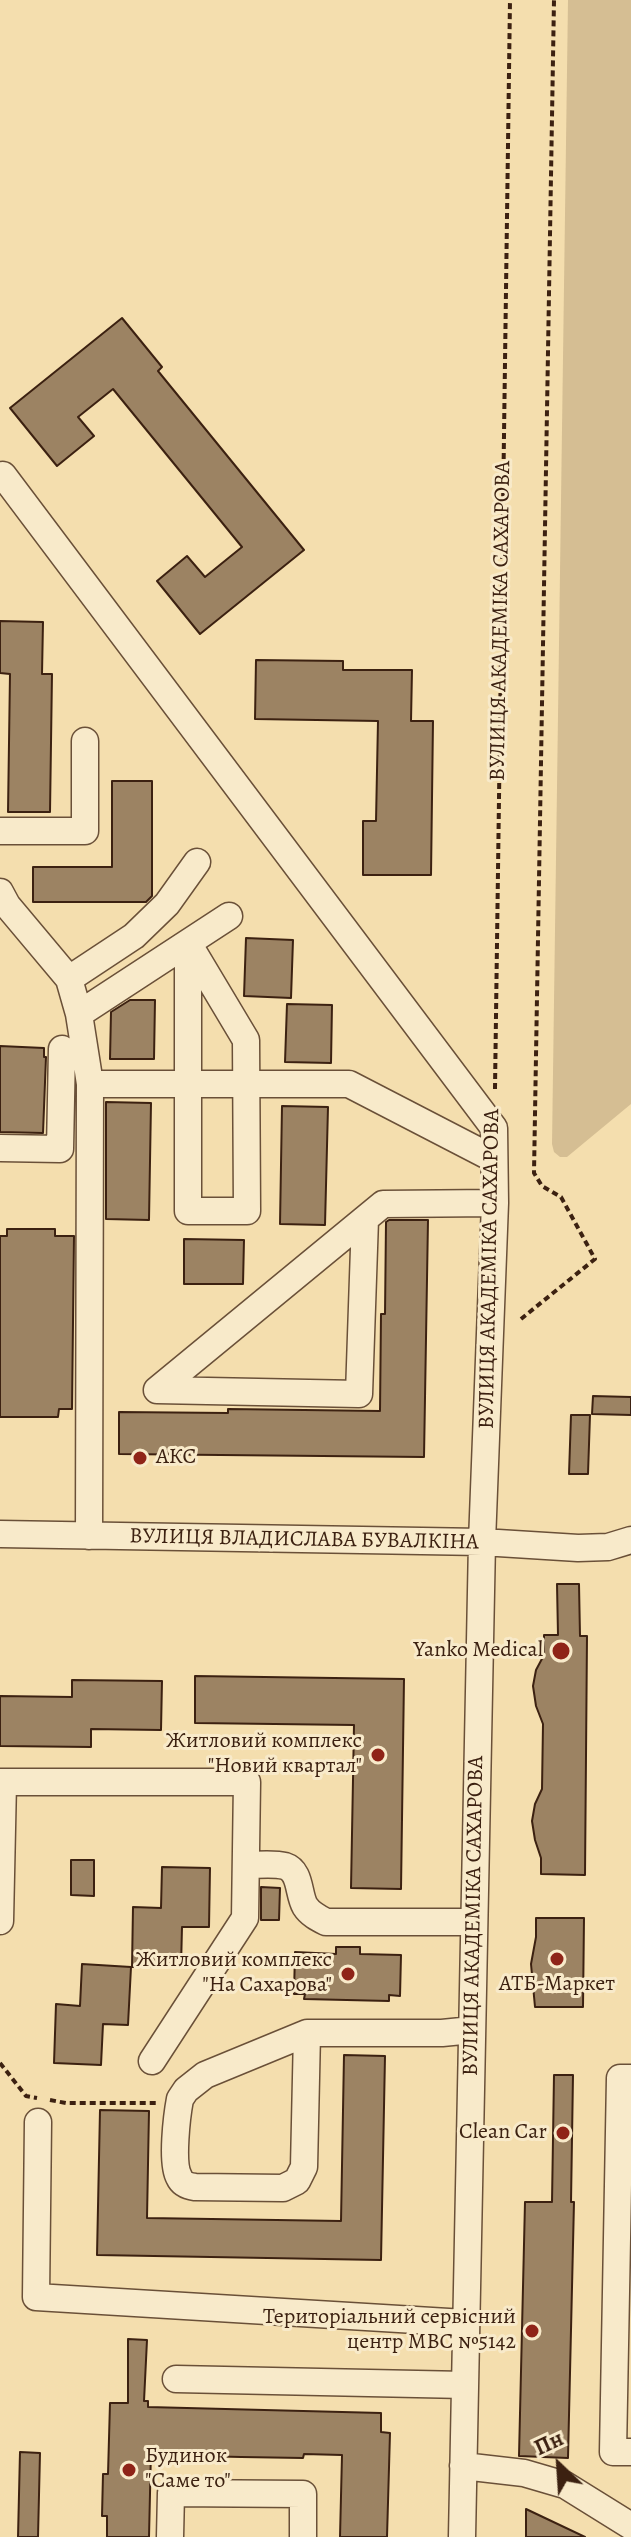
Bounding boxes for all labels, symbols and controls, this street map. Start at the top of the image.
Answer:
street label: ВУЛИЦЯ АКАДЕМІКА САХАРОВА [485,461,517,781]
street label: ВУЛИЦЯ АКАДЕМІКА САХАРОВА [474,1109,506,1429]
place label: АКС [156,1445,196,1471]
marker: АКС [131,1449,149,1467]
street label: ВУЛИЦЯ ВЛАДИСЛАВА БУВАЛКІНА [129,1524,479,1556]
place label: Yanko Medical [414,1638,543,1664]
marker: Yanko Medical [550,1640,572,1662]
place label: Житловий комплекс "Новий квартал" [166,1729,362,1780]
marker: Житловий комплекс "Новий квартал" [369,1746,387,1764]
street label: ВУЛИЦЯ АКАДЕМІКА САХАРОВА [458,1756,490,2076]
place label: Житловий комплекс "На Сахарова" [136,1948,332,2000]
marker: АТБ-Маркет [548,1950,566,1968]
marker: Житловий комплекс "На Сахарова" [339,1965,357,1983]
place label: АТБ-Маркет [499,1972,615,1998]
place label: Clean Car [459,2120,547,2146]
marker: Clean Car [554,2124,572,2142]
place label: Територіальний сервісний центр МВС №5142 [263,2305,516,2356]
marker: Територіальний сервісний центр МВС №5142 [523,2322,541,2340]
text: Пн [529,2424,568,2463]
north arrow [519,2425,599,2505]
place label: Будинок "Саме то" [145,2444,231,2496]
marker: Будинок "Саме то" [120,2461,138,2479]

